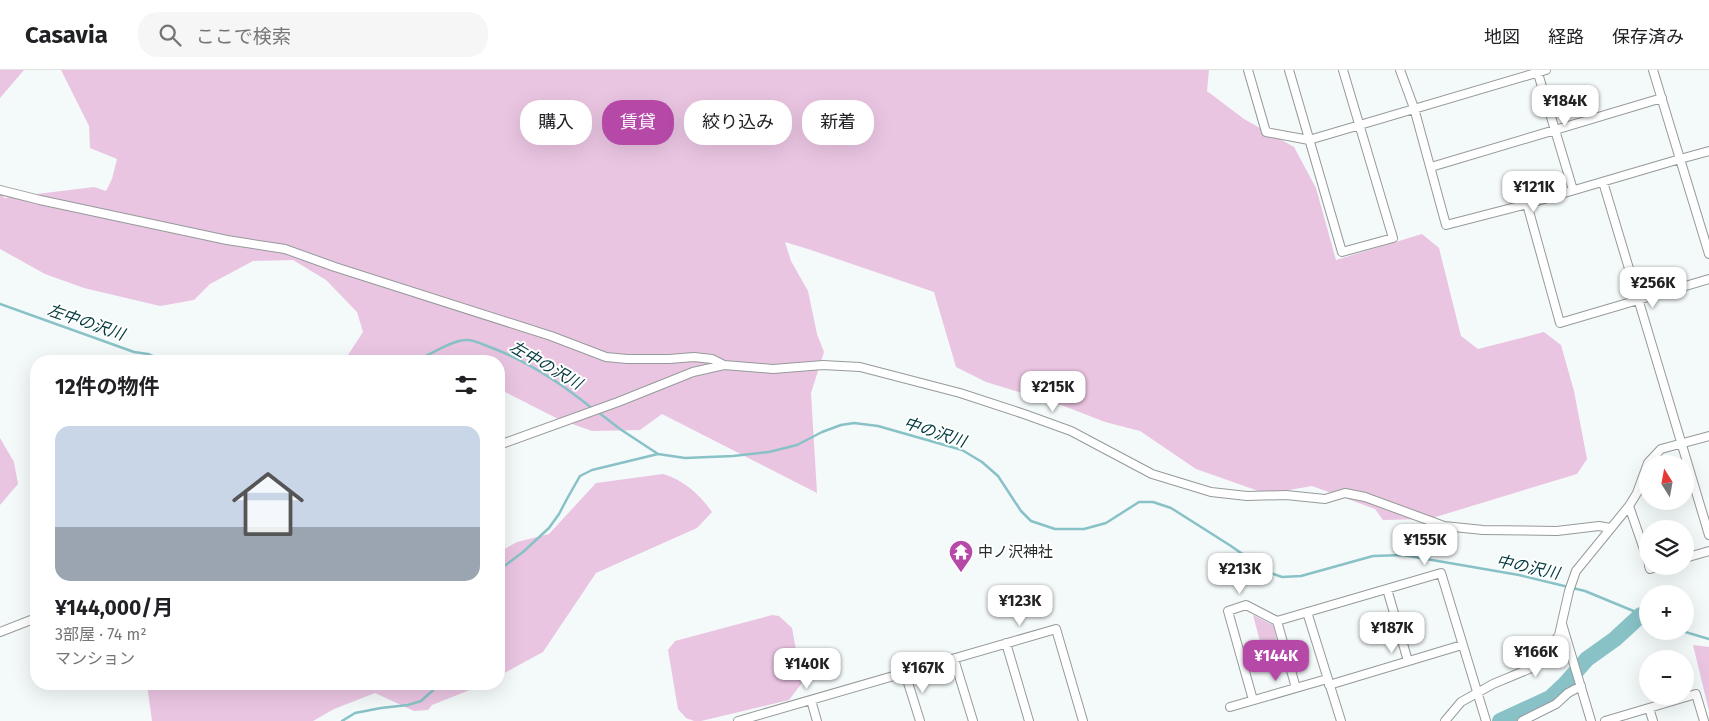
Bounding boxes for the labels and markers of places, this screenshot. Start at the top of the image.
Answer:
pin: ¥184K [1530,85,1600,127]
pin: ¥121K [1499,170,1569,213]
pin: ¥256K [1618,266,1688,309]
pin: ¥215K [1018,370,1088,413]
pin: ¥155K [1390,524,1460,566]
temple icon: 中ノ沢神社 [948,539,974,573]
place label: 中ノ沢神社 [978,543,1053,561]
pin: ¥213K [1205,552,1275,595]
pin: ¥123K [985,584,1055,627]
pin: ¥187K [1357,612,1427,654]
pin: ¥166K [1501,636,1571,678]
pin: ¥144K [1241,640,1311,682]
pin: ¥140K [772,648,842,690]
pin: ¥167K [888,652,958,694]

